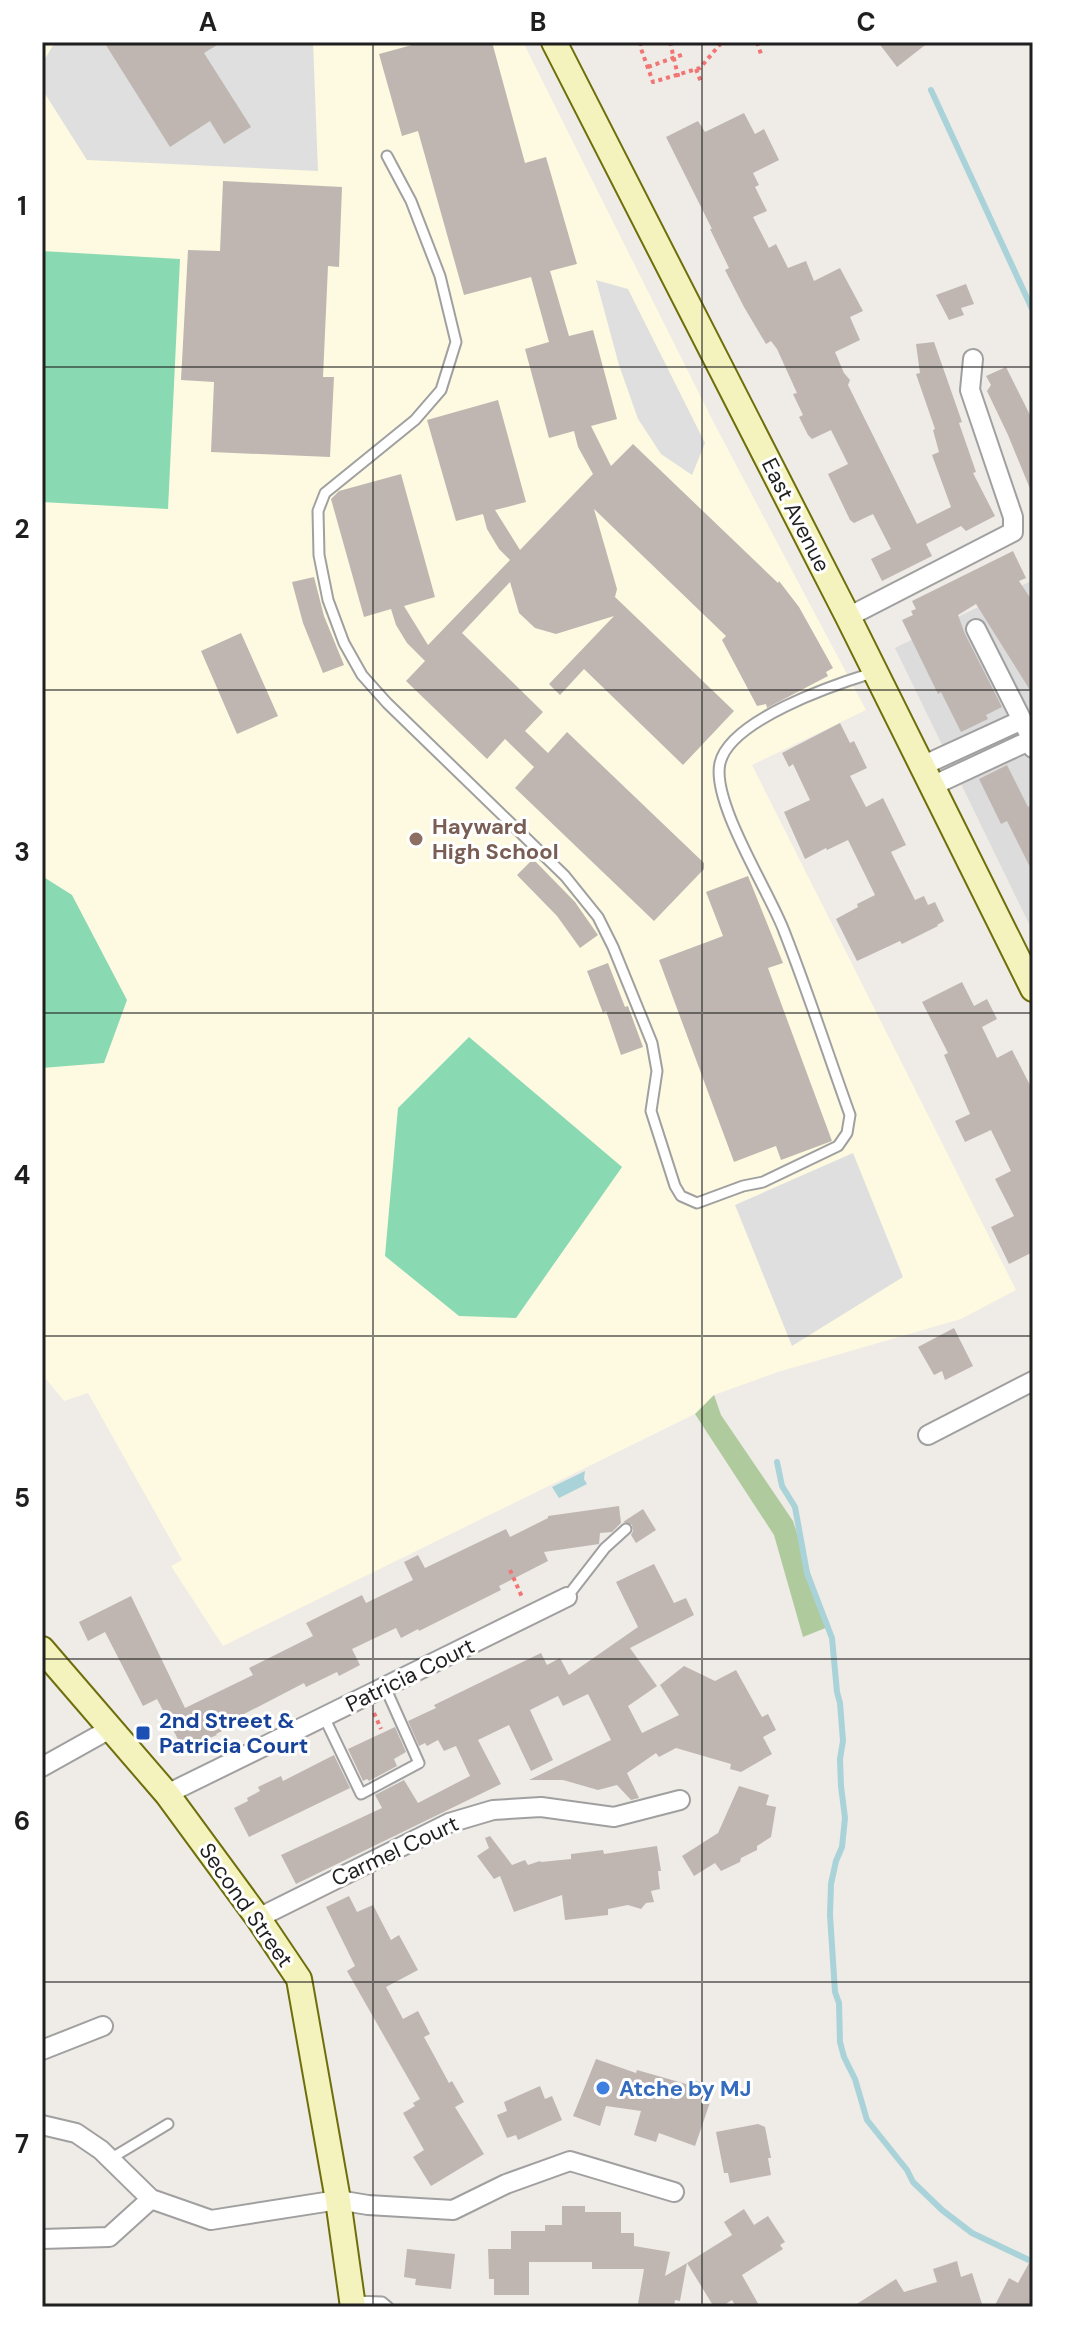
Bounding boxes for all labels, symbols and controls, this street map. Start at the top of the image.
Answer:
text: A [199,5,217,39]
text: B [530,5,546,39]
text: C [856,5,876,39]
text: 1 [17,189,27,223]
street label: East Avenue [755,453,837,577]
text: 2 [14,512,30,546]
place label: Hayward High School [432,812,559,866]
marker: Hayward High School [407,830,425,848]
text: 3 [14,835,30,869]
text: 4 [14,1158,30,1192]
text: 5 [14,1481,30,1515]
street label: Patricia Court [341,1631,479,1719]
place label: 2nd Street & Patricia Court [159,1706,308,1760]
marker: 2nd Street & Patricia Court [134,1724,152,1742]
text: 6 [14,1804,30,1838]
street label: Carmel Court [327,1809,463,1893]
street label: Second Street [192,1837,300,1973]
place label: Atche by MJ [619,2074,751,2103]
marker: Atche by MJ [594,2079,612,2097]
text: 7 [15,2127,29,2161]

